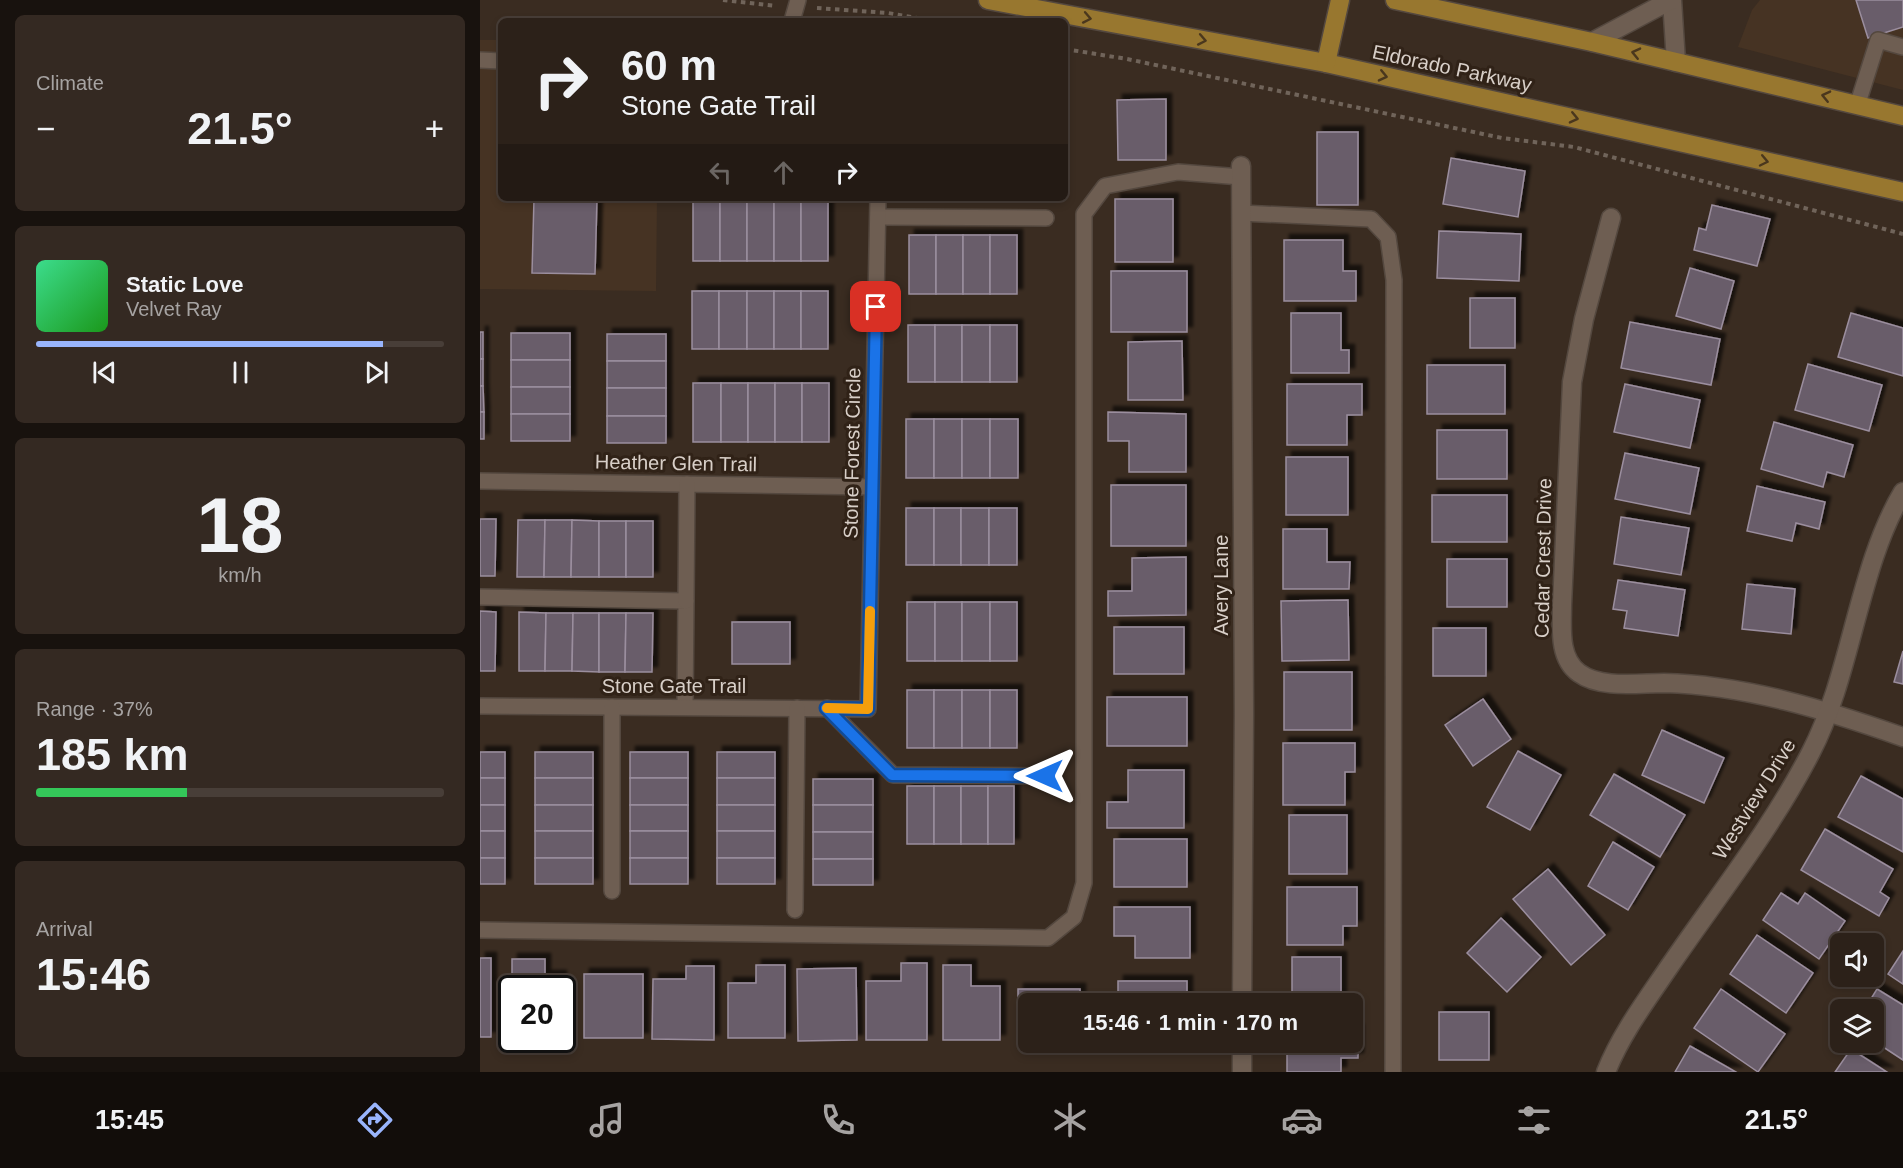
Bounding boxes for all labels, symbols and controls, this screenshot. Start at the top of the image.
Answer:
one-way arrow [1082,12,1092,24]
one-way arrow [1196,33,1206,46]
street label: Eldorado Parkway [1370,40,1534,96]
icon: right [522,42,600,120]
text: 60 m [621,42,717,89]
one-way arrow [1631,47,1641,60]
one-way arrow [1378,69,1388,82]
text: Climate [36,72,104,94]
one-way arrow [1821,90,1831,103]
text: Stone Gate Trail [621,91,816,121]
text: 21.5° [187,103,293,154]
text: − [36,110,55,147]
text: + [425,110,444,147]
one-way arrow [1568,111,1578,124]
one-way arrow [1759,153,1769,166]
icon: left [704,156,737,189]
icon: ahead [767,156,800,189]
icon: right [830,156,863,189]
text: Static Love [126,272,243,297]
pin [850,281,901,332]
icon: arrive [859,290,892,323]
text: Velvet Ray [126,298,222,320]
icon: previous [88,356,121,389]
icon: pause [224,356,257,389]
icon: next [360,356,393,389]
street label: Stone Forest Circle [840,367,864,539]
street label: Heather Glen Trail [595,451,757,475]
street label: Cedar Crest Drive [1531,478,1555,638]
text: 18 [197,481,283,569]
street label: Avery Lane [1210,535,1232,635]
text: km/h [218,564,262,586]
street label: Stone Gate Trail [602,675,746,697]
text: Range · 37% [36,698,153,720]
text: 185 km [36,729,189,780]
street label: Westview Drive [1708,735,1800,863]
position arrow [1013,744,1077,808]
text: Arrival [36,918,93,940]
map controls [1830,933,1884,1053]
button: sound [1830,933,1884,987]
text: 15:46 [36,949,151,1000]
speed limit sign: 20 [498,975,576,1053]
button: layers [1830,999,1884,1053]
text: 15:46 · 1 min · 170 m [1083,1010,1298,1035]
icon: directions [354,1099,396,1141]
icon: music [586,1099,628,1141]
icon: phone [817,1099,859,1141]
icon: climate [1049,1099,1091,1141]
icon: car [1281,1099,1323,1141]
icon: filters [1513,1099,1555,1141]
text: 15:45 [95,1105,164,1135]
text: 21.5° [1745,1105,1808,1135]

